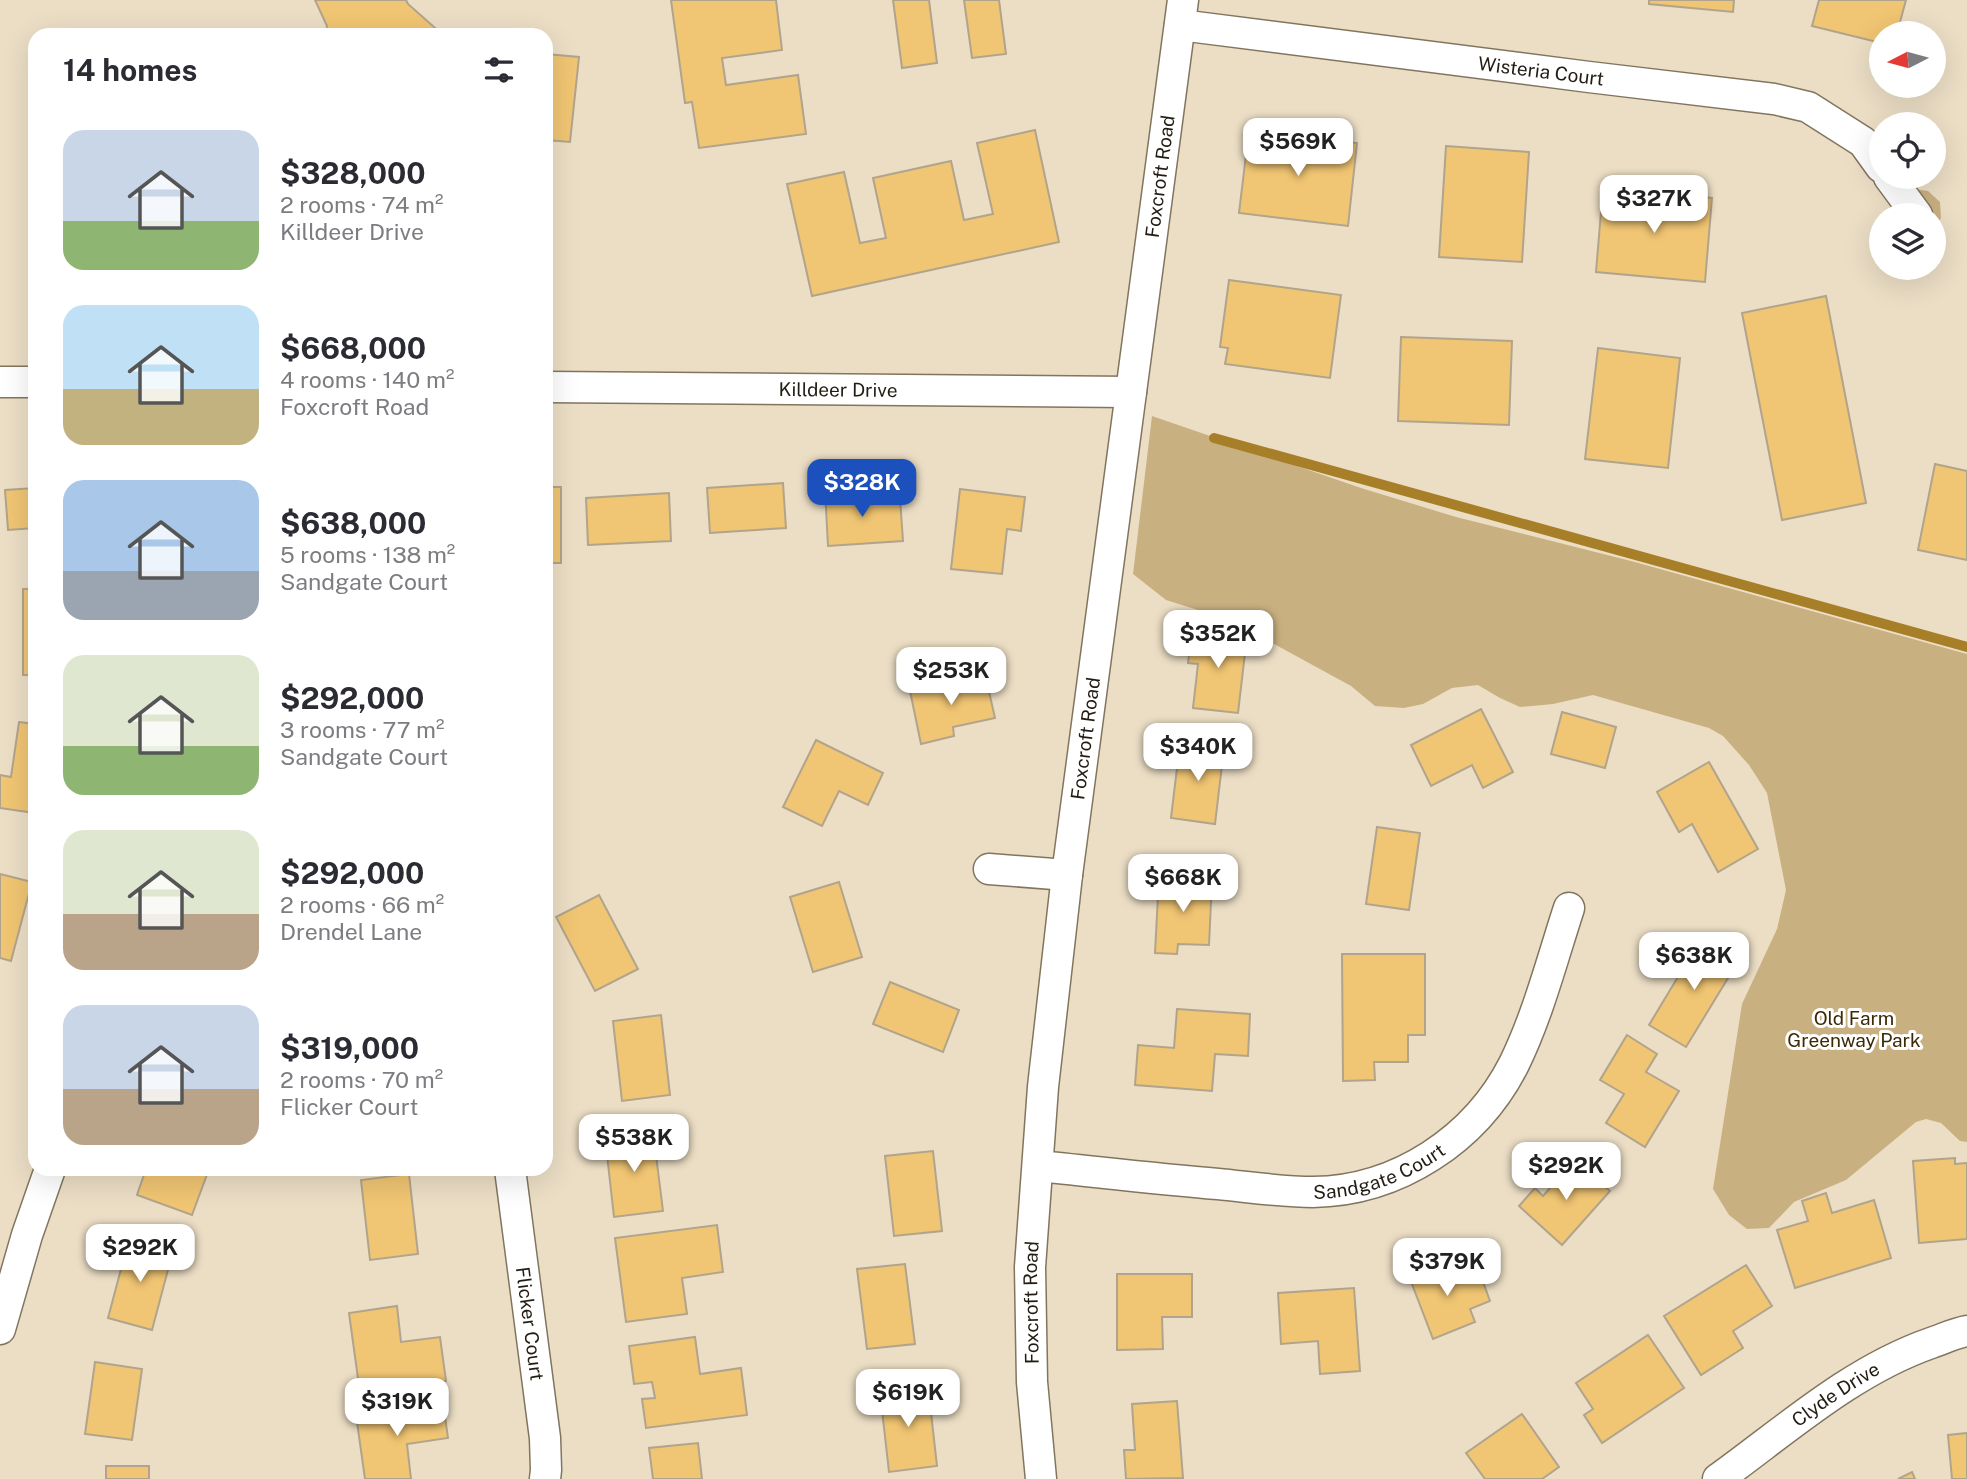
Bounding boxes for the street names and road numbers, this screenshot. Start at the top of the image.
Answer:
street label: Wisteria Court [1477,52,1605,90]
street label: Foxcroft Road [1141,114,1179,239]
street label: Killdeer Drive [778,378,898,401]
street label: Foxcroft Road [1066,676,1104,801]
street label: Sandgate Court [1313,1139,1449,1203]
street label: Foxcroft Road [1019,1240,1043,1364]
street label: Flicker Court [512,1266,548,1382]
street label: Clyde Drive [1787,1357,1883,1431]

